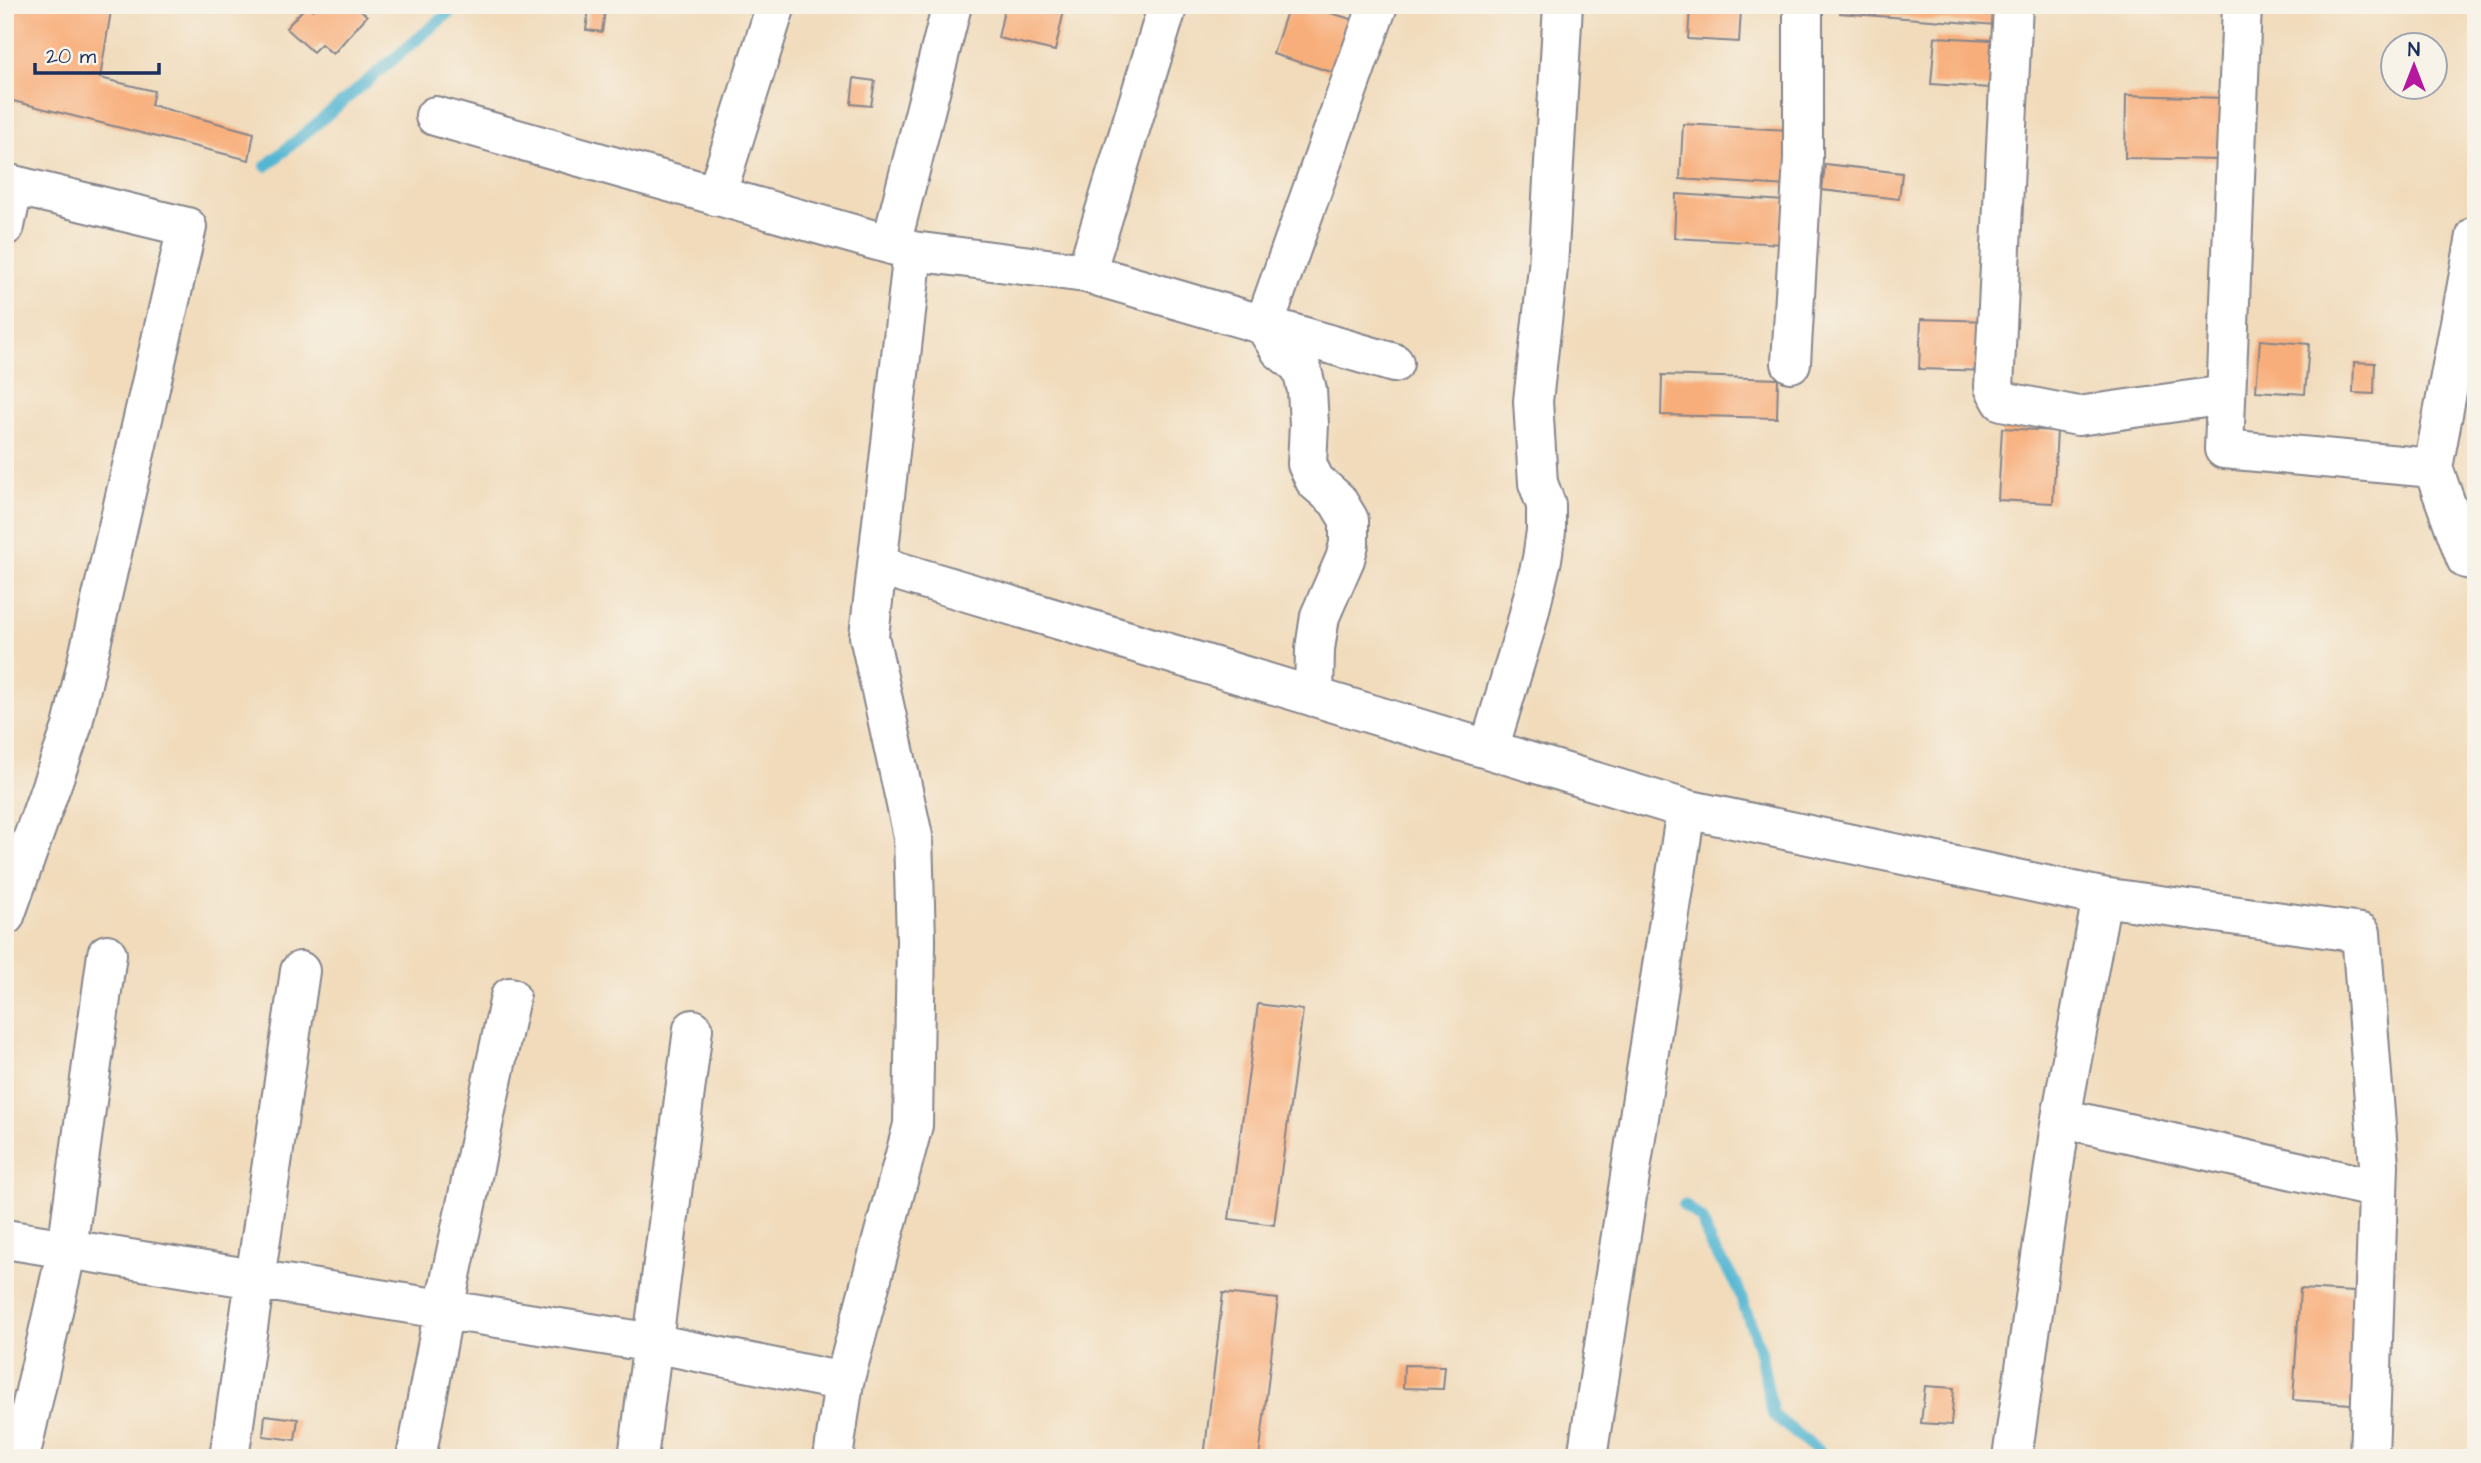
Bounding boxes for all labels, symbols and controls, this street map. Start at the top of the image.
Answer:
scale bar [35,32,159,76]
north arrow [2380,32,2450,102]
text: N [2408,37,2420,64]
text: 20 m [46,42,97,71]

